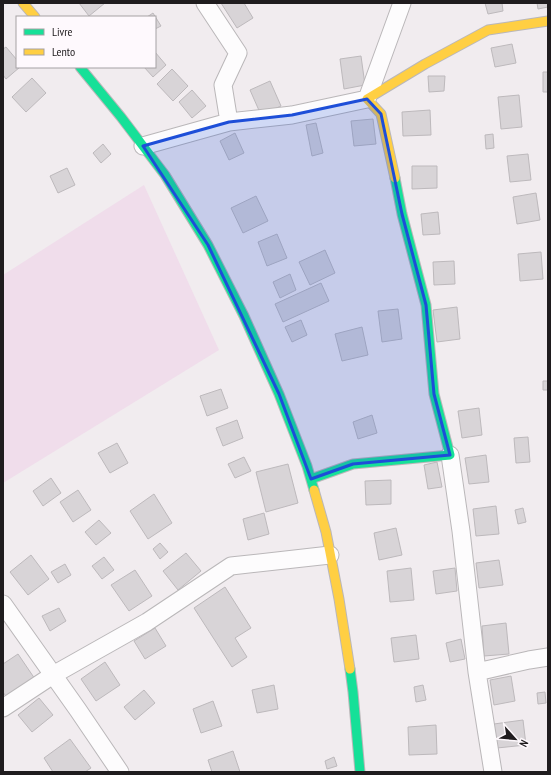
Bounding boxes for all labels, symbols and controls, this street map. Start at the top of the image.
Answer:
legend [16,16,156,68]
text: Livre [52,24,73,39]
text: Lento [52,44,75,59]
north arrow [495,719,535,759]
text: N [516,738,531,749]

